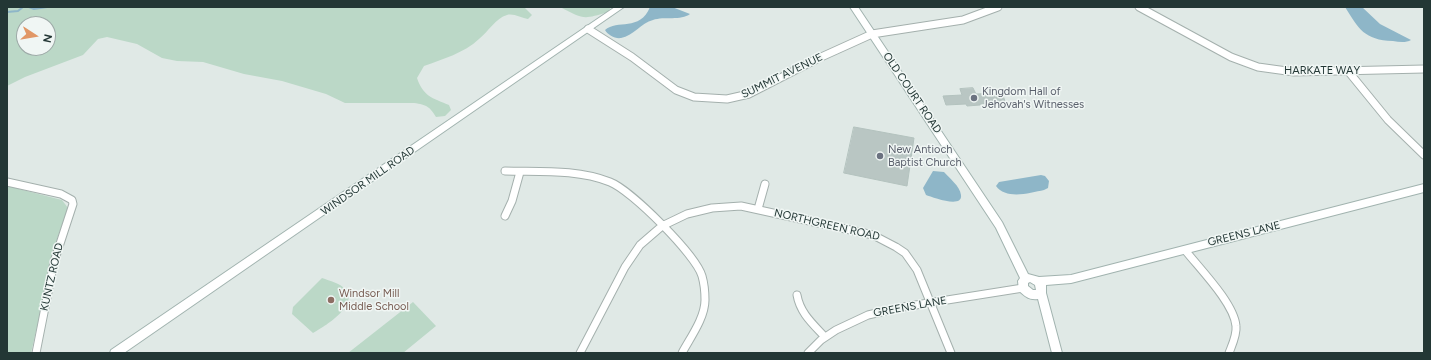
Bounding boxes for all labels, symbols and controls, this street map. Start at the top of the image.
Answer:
north arrow [16,16,56,56]
text: N [40,33,54,44]
street label: OLD COURT ROAD [880,50,944,136]
street label: SUMMIT AVENUE [739,51,825,101]
street label: HARKATE WAY [1284,64,1360,78]
place label: Kingdom Hall of Jehovah's Witnesses [982,85,1084,111]
marker: Kingdom Hall of Jehovah's Witnesses [969,93,979,103]
place label: New Antioch Baptist Church [888,143,962,169]
street label: WINDSOR MILL ROAD [319,144,417,218]
marker: New Antioch Baptist Church [875,151,885,161]
street label: NORTHGREEN ROAD [773,206,881,244]
street label: GREENS LANE [1206,219,1282,249]
street label: KUNTZ ROAD [38,242,66,312]
place label: Windsor Mill Middle School [339,287,409,313]
street label: GREENS LANE [872,294,948,320]
marker: Windsor Mill Middle School [326,295,336,305]

